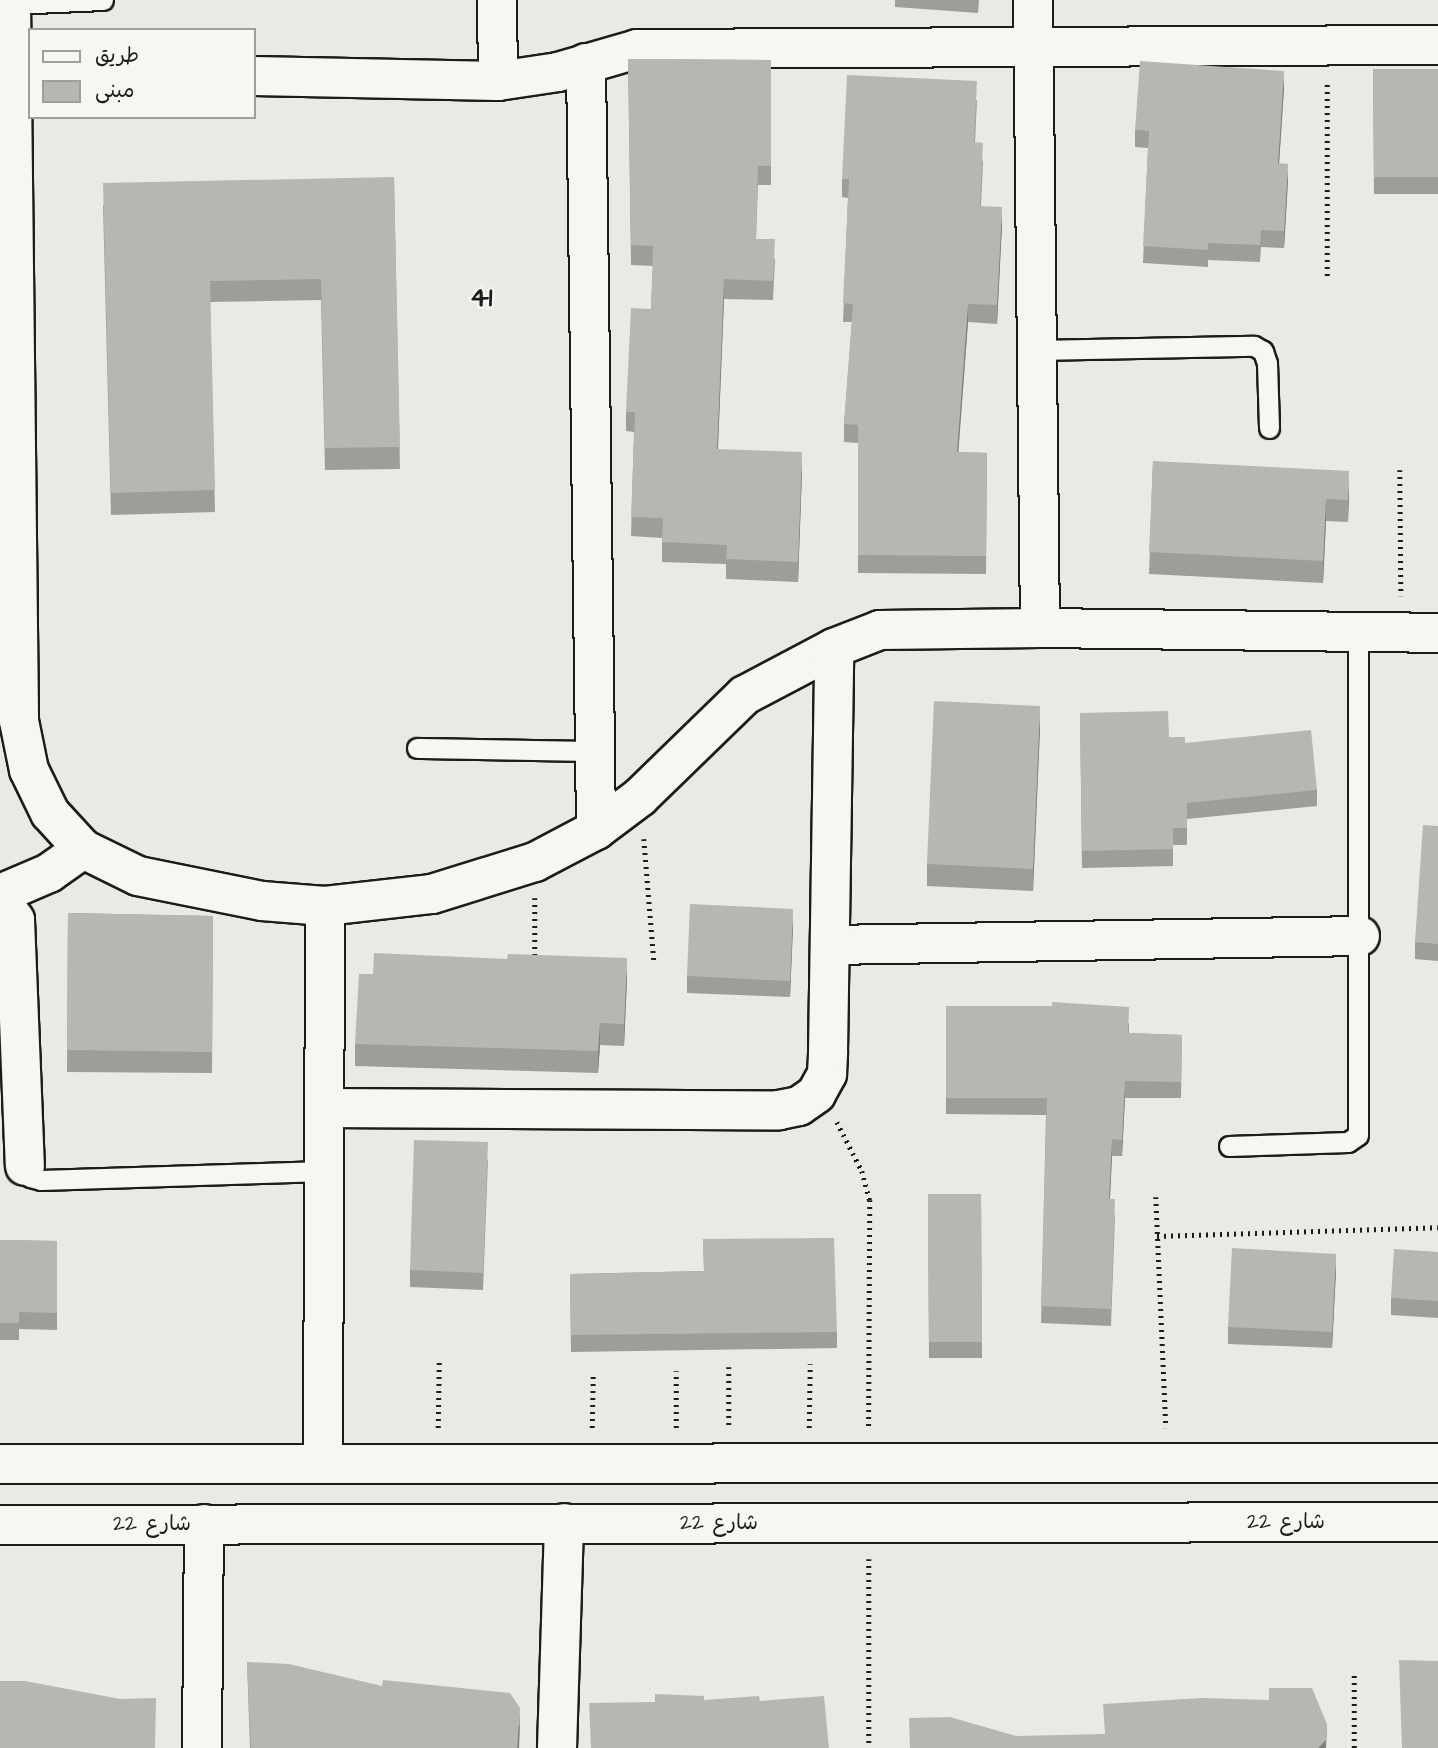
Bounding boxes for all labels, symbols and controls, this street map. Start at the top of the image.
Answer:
legend [28,28,256,119]
text: طريق [95,41,139,70]
text: مبنى [95,76,134,105]
district label: 41 [470,281,492,315]
street label: شارع 22 [1247,1509,1325,1535]
street label: شارع 22 [680,1510,758,1536]
street label: شارع 22 [113,1511,191,1537]

